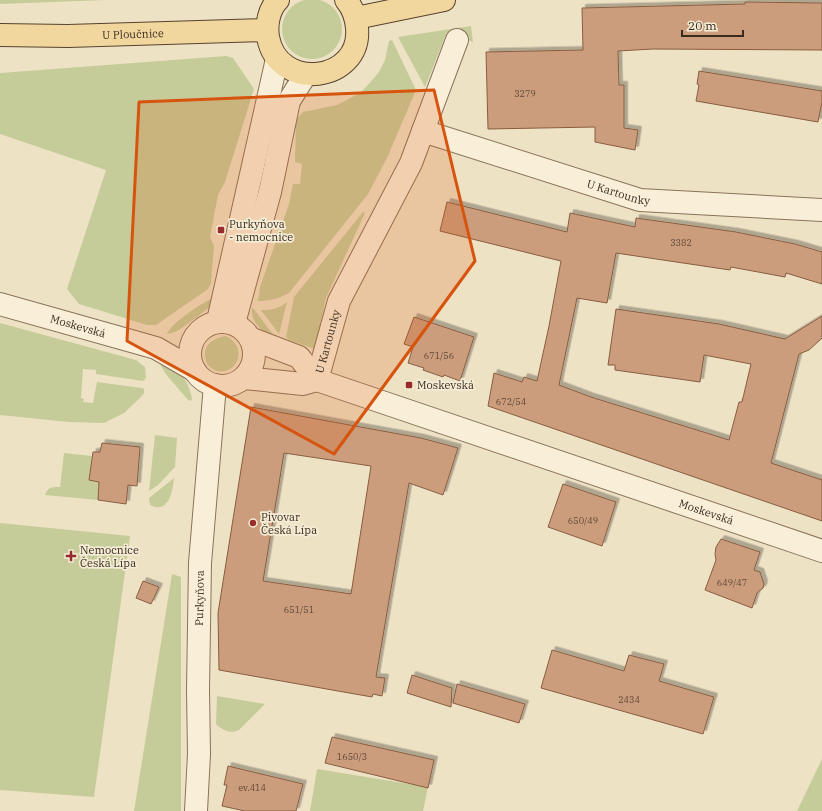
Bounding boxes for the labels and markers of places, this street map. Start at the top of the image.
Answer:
place label: Purkyňova - nemocnice [229,217,293,244]
marker: Purkyňova - nemocnice [216,225,226,235]
place label: Moskevská [417,378,474,392]
marker: Moskevská [404,380,414,390]
place label: Pivovar Česká Lípa [261,510,317,537]
marker: Pivovar Česká Lípa [248,518,258,528]
place label: Nemocnice Česká Lípa [80,543,139,570]
marker: Nemocnice Česká Lípa [65,550,77,562]

